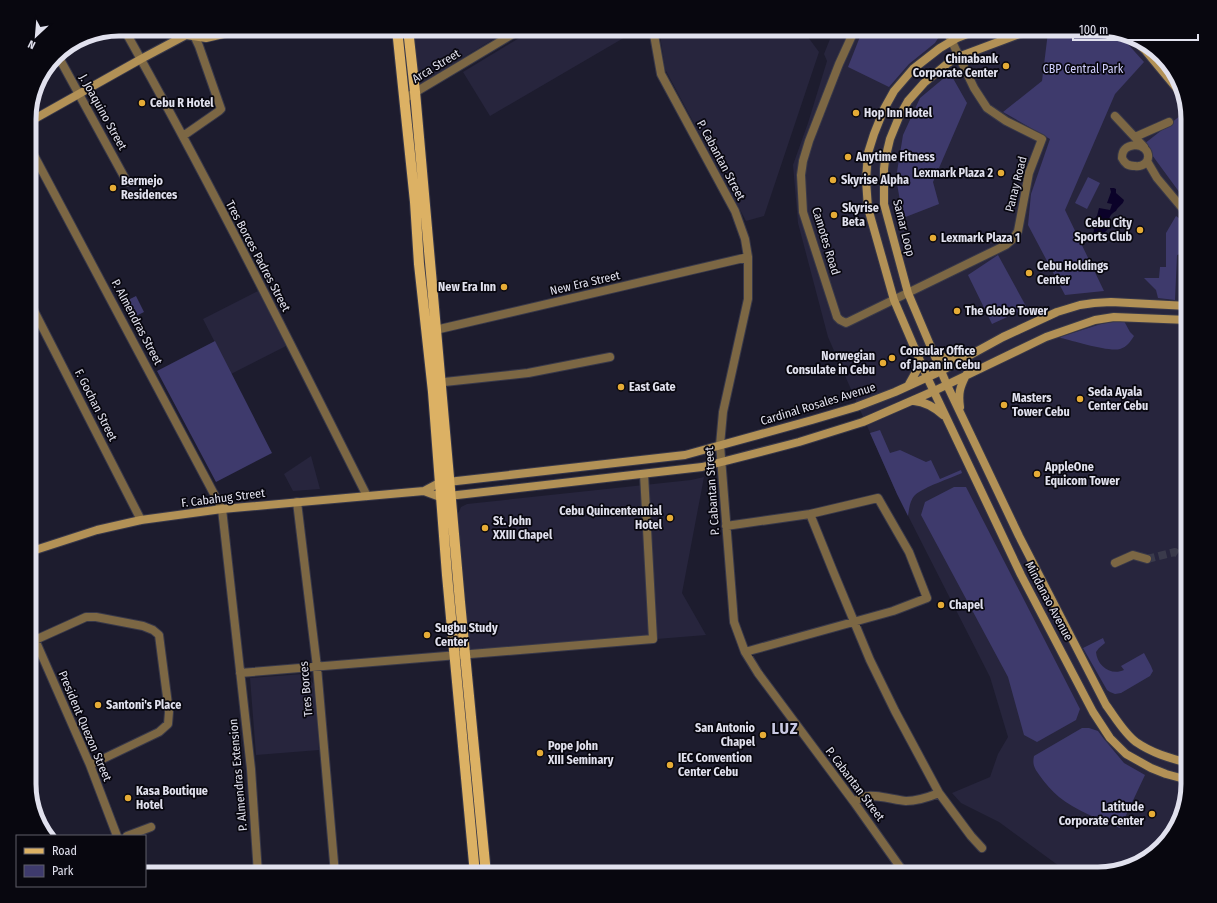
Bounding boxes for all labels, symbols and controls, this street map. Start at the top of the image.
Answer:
north arrow [16,16,56,56]
scale bar [1073,16,1198,42]
text: 100 m [1079,23,1108,37]
text: N [26,37,38,52]
street label: Arca Street [410,46,463,86]
place label: Chinabank Corporate Center [913,52,999,80]
marker: Chinabank Corporate Center [1001,61,1011,71]
park label: CBP Central Park [1043,62,1124,76]
street label: J. Joaquino Street [76,72,130,152]
place label: Cebu R Hotel [150,96,214,110]
marker: Cebu R Hotel [137,98,147,108]
place label: Hop Inn Hotel [864,106,933,120]
marker: Hop Inn Hotel [851,108,861,118]
street label: P. Cabantan Street [694,117,748,203]
place label: Anytime Fitness [855,150,935,164]
marker: Anytime Fitness [843,152,853,162]
street label: Panay Road [1002,155,1030,213]
place label: Lexmark Plaza 2 [913,166,993,180]
marker: Lexmark Plaza 2 [996,168,1006,178]
place label: Skyrise Alpha [841,173,909,187]
place label: Bermejo Residences [121,174,178,202]
marker: Skyrise Alpha [828,175,838,185]
marker: Bermejo Residences [108,183,118,193]
street label: Tres Borces Padres Street [223,198,293,314]
street label: Samar Loop [890,198,918,258]
place label: Skyrise Beta [842,201,879,229]
street label: Camotes Road [809,206,843,276]
marker: Skyrise Beta [829,210,839,220]
place label: Cebu City Sports Club [1074,216,1132,244]
marker: Cebu City Sports Club [1135,225,1145,235]
place label: Lexmark Plaza 1 [941,231,1020,245]
marker: Lexmark Plaza 1 [928,233,938,243]
place label: Cebu Holdings Center [1037,259,1109,287]
street label: New Era Street [549,268,621,298]
marker: Cebu Holdings Center [1024,268,1034,278]
street label: P. Almendras Street [109,277,165,367]
place label: New Era Inn [438,280,496,294]
marker: New Era Inn [499,282,509,292]
place label: The Globe Tower [965,304,1049,318]
marker: The Globe Tower [952,306,962,316]
place label: Consular Office of Japan in Cebu [900,344,980,372]
place label: Norwegian Consulate in Cebu [786,349,875,377]
marker: Consular Office of Japan in Cebu [887,353,897,363]
marker: Norwegian Consulate in Cebu [878,358,888,368]
street label: F. Gochan Street [72,367,120,443]
place label: East Gate [629,380,676,394]
street label: Cardinal Rosales Avenue [759,380,877,428]
marker: East Gate [616,382,626,392]
place label: Seda Ayala Center Cebu [1088,385,1148,413]
place label: Masters Tower Cebu [1012,391,1070,419]
marker: Seda Ayala Center Cebu [1075,394,1085,404]
marker: Masters Tower Cebu [999,400,1009,410]
street label: P. Cabantan Street [702,446,722,536]
place label: AppleOne Equicom Tower [1044,460,1120,488]
marker: AppleOne Equicom Tower [1032,469,1042,479]
street label: F. Cabahug Street [180,486,266,510]
place label: Cebu Quincentennial Hotel [559,504,663,532]
marker: Cebu Quincentennial Hotel [665,513,675,523]
place label: St. John XXIII Chapel [492,514,553,542]
marker: St. John XXIII Chapel [480,523,490,533]
street label: Mindanao Avenue [1022,559,1076,643]
place label: Chapel [949,598,984,612]
marker: Chapel [936,600,946,610]
place label: Sugbu Study Center [435,621,498,649]
marker: Sugbu Study Center [422,630,432,640]
street label: Tres Borces [297,661,315,717]
street label: President Quezon Street [55,669,115,783]
place label: Santoni's Place [106,698,181,712]
marker: Santoni's Place [93,700,103,710]
street label: P. Almendras Extension [226,718,250,832]
district label: LUZ [771,719,799,738]
place label: San Antonio Chapel [695,721,756,749]
marker: San Antonio Chapel [758,730,768,740]
place label: Pope John XIII Seminary [547,739,614,767]
street label: P. Cabantan Street [823,744,887,824]
marker: Pope John XIII Seminary [535,748,545,758]
place label: IEC Convention Center Cebu [678,751,752,779]
marker: IEC Convention Center Cebu [665,760,675,770]
place label: Kasa Boutique Hotel [136,784,208,812]
marker: Kasa Boutique Hotel [123,793,133,803]
place label: Latitude Corporate Center [1059,800,1145,828]
marker: Latitude Corporate Center [1147,809,1157,819]
legend [16,835,146,887]
text: Road [52,844,77,858]
text: Park [52,864,74,878]

